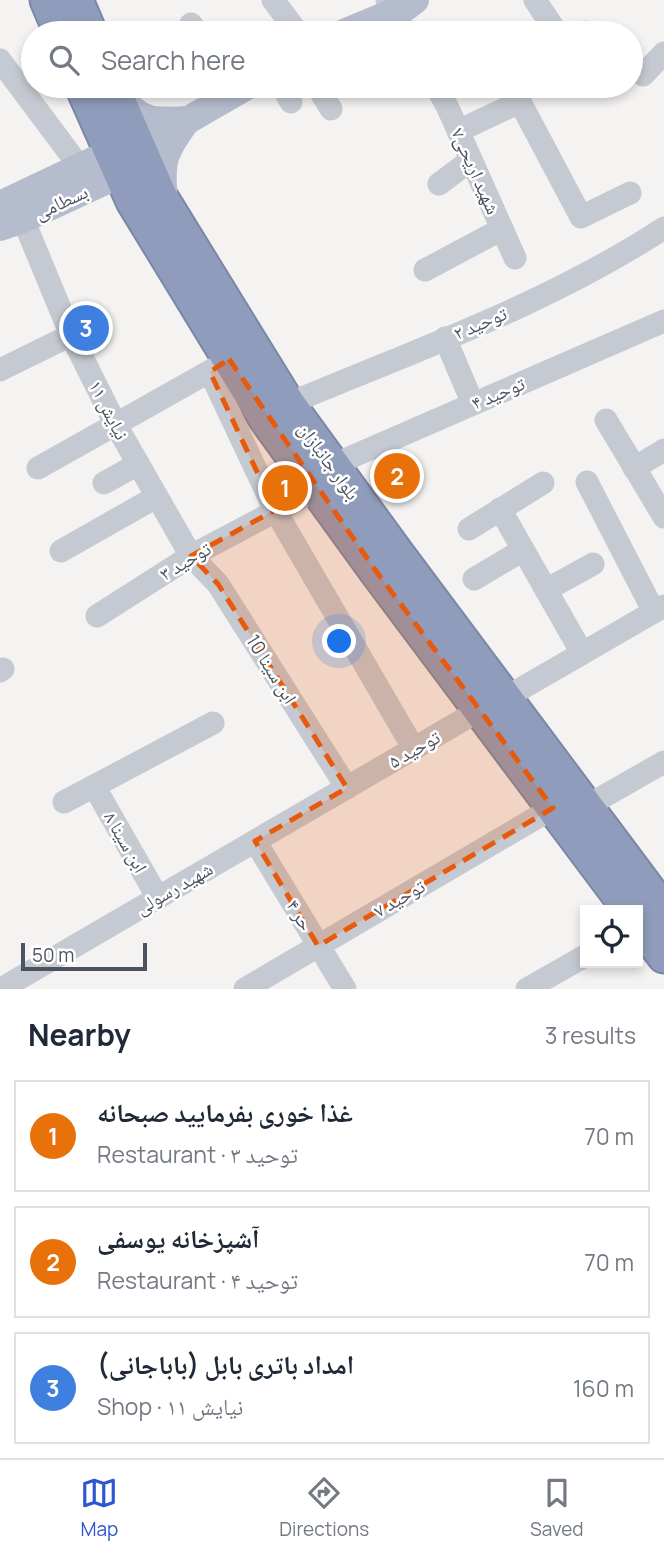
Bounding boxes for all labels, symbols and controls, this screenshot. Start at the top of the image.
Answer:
search box [21,21,643,98]
icon: search [45,41,83,79]
text: Search here [101,42,246,78]
street label: شهید اریحی۷ [445,124,507,218]
street label: بسطامی [30,178,92,226]
street label: توحید ۲ [449,300,511,346]
pin: 3 [63,302,109,354]
street label: توحید ۴ [467,370,529,416]
street label: نیایش ۱۱ [83,376,135,444]
street label: بلوار جانبازان [292,417,366,505]
pin: 2 [374,450,420,502]
pin: 1 [262,462,308,514]
street label: توحید ۳ [154,535,216,586]
your location [322,624,356,658]
street label: ابن سینا 10 [241,629,303,709]
street label: توحید ۵ [383,724,445,774]
street label: ابن سینا ۸ [98,807,154,877]
street label: شهید رسولی [131,855,217,921]
street label: توحید ۷ [368,873,430,923]
street label: حر ۴ [281,895,319,935]
map controls [580,905,643,968]
button: locate [580,905,643,968]
scale bar [21,940,147,972]
text: 50 m [32,942,74,968]
text: Nearby [28,1014,131,1055]
text: 3 results [545,1019,636,1051]
text: غذا خوری بفرمایید صبحانه [97,1094,353,1130]
text: 1 [48,1120,58,1152]
text: 70 m [584,1120,634,1152]
text: Restaurant · توحید ۳ [97,1138,298,1170]
text: آشپزخانه یوسفی [97,1220,260,1256]
text: 2 [46,1246,60,1278]
text: 70 m [584,1246,634,1278]
text: Restaurant · توحید ۴ [97,1264,298,1296]
text: امداد باتری بابل (باباجانی) [97,1346,354,1382]
text: 3 [46,1372,60,1404]
text: 160 m [573,1372,634,1404]
text: Shop · نیایش ۱۱ [97,1390,243,1422]
tab: Map [80,1474,118,1542]
tab: Directions [279,1474,369,1542]
tab: Saved [530,1474,584,1542]

